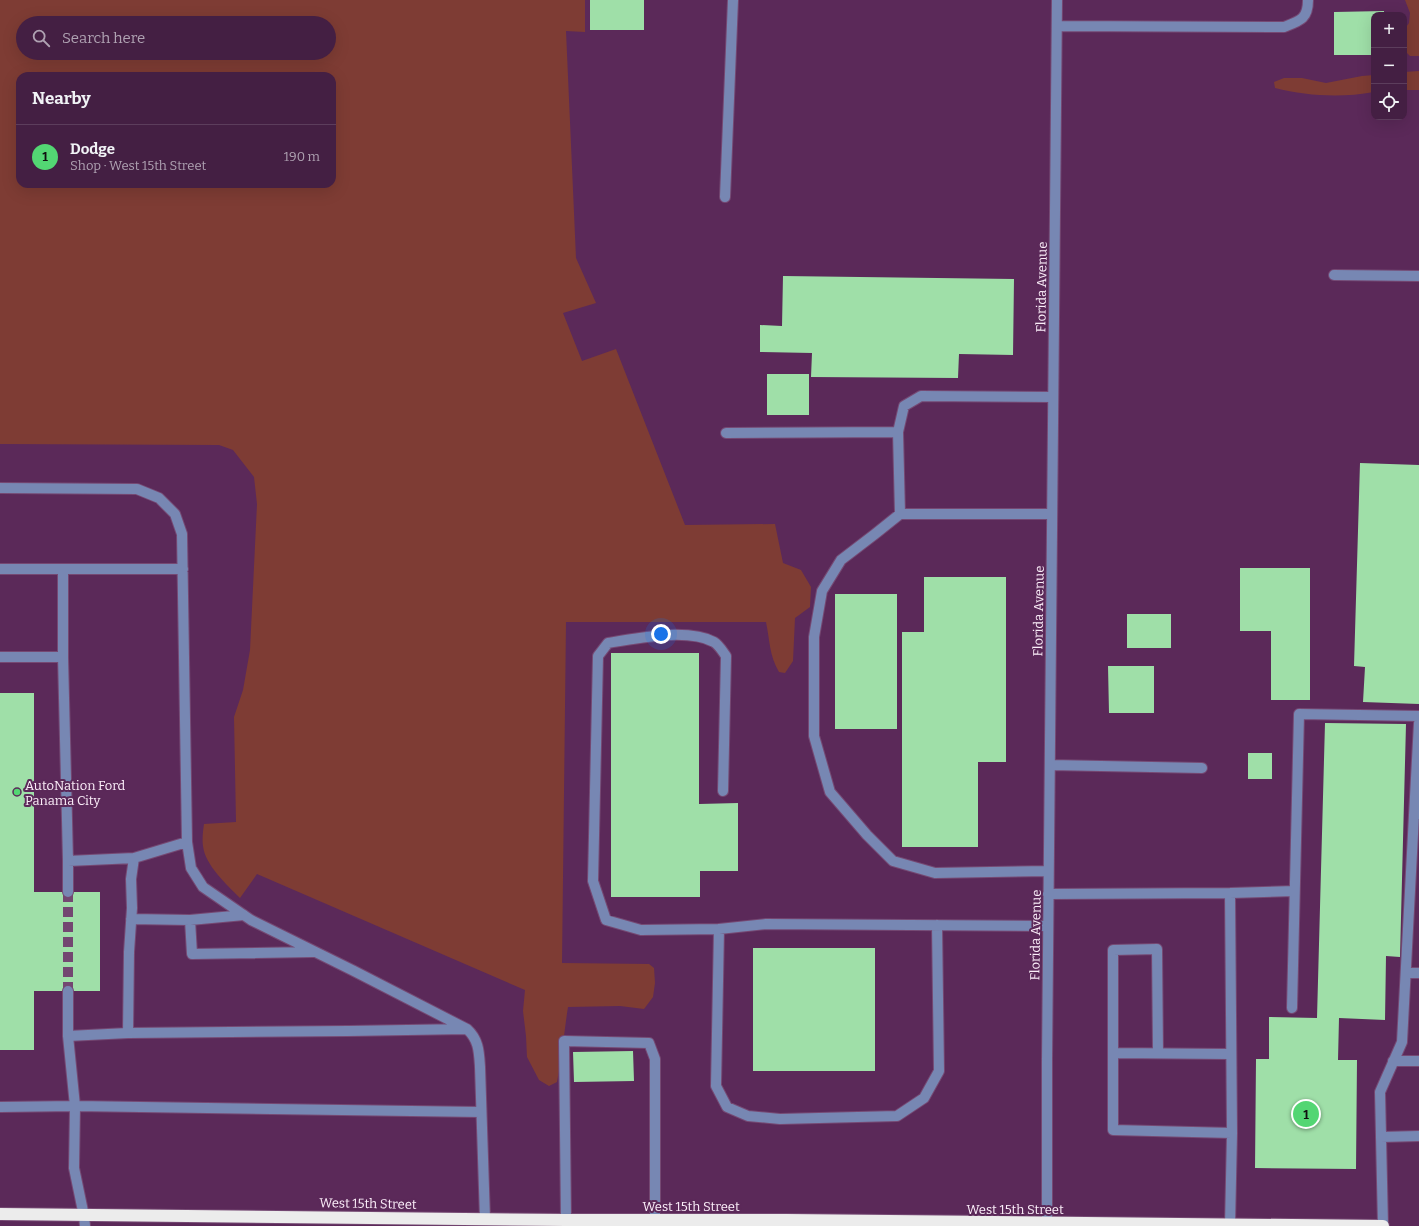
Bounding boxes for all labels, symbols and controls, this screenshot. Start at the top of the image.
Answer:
map controls [1371,12,1407,120]
button: + [1371,12,1407,48]
search box [16,16,336,60]
icon: search [30,27,52,49]
text: Search here [62,29,145,47]
button: − [1371,48,1407,84]
button: locate [1371,84,1407,120]
text: Nearby [32,88,91,109]
text: Dodge [70,140,115,158]
text: 1 [42,149,48,164]
text: 190 m [284,149,320,164]
text: Shop · West 15th Street [70,158,206,173]
street label: Florida Avenue [1033,242,1050,333]
street label: Florida Avenue [1030,566,1047,657]
your location [651,624,671,644]
place label: AutoNation Ford Panama City [25,778,126,808]
marker: AutoNation Ford Panama City [12,787,22,797]
street label: Florida Avenue [1027,890,1044,981]
pin: 1 [1293,1099,1319,1129]
street label: West 15th Street [319,1195,417,1212]
street label: West 15th Street [642,1199,740,1214]
street label: West 15th Street [966,1202,1064,1217]

